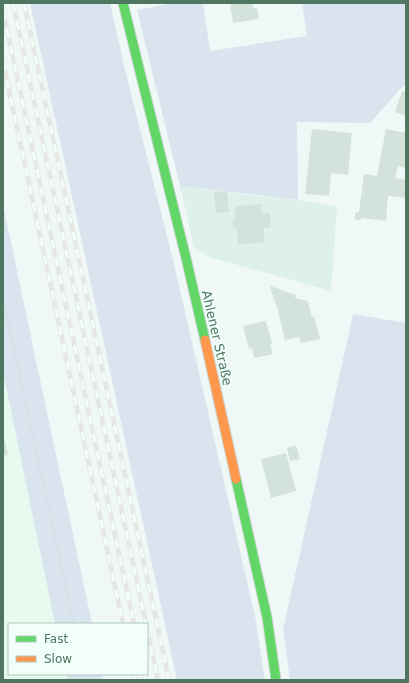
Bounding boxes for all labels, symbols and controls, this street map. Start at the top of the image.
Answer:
street label: Ahlener Straße [199,289,235,387]
legend [8,623,148,675]
text: Fast [44,632,68,646]
text: Slow [44,652,72,666]

